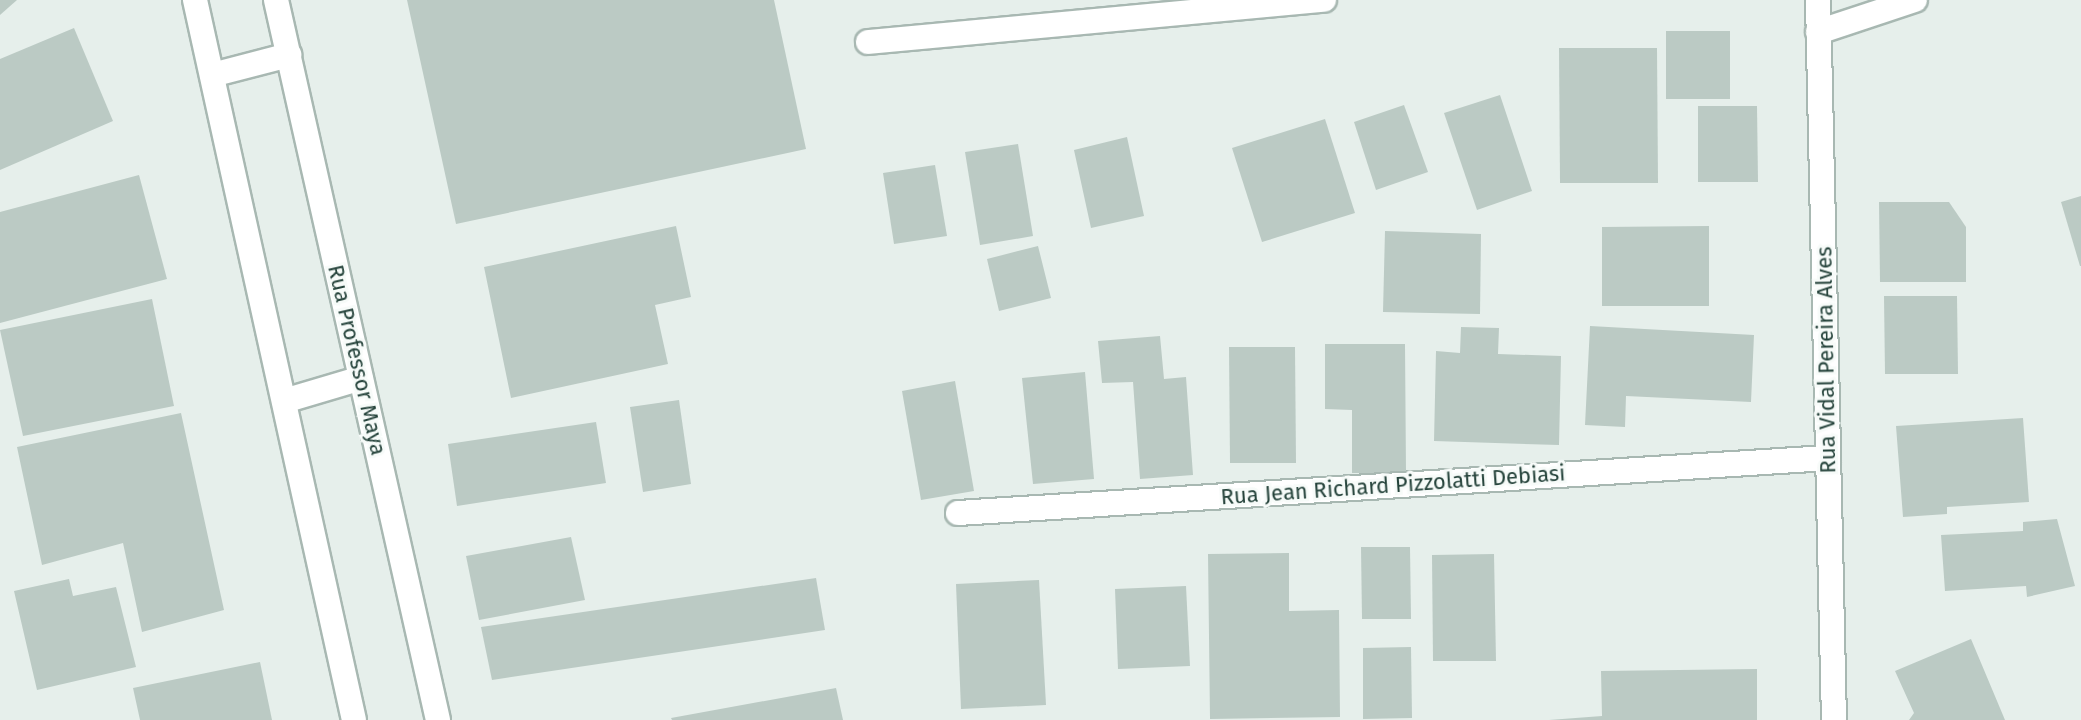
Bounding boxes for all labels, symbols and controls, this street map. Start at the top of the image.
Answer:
street label: Rua Vidal Pereira Alves [1811,246,1841,474]
street label: Rua Professor Maya [322,262,392,458]
street label: Rua Jean Richard Pizzolatti Debiasi [1220,460,1566,510]

